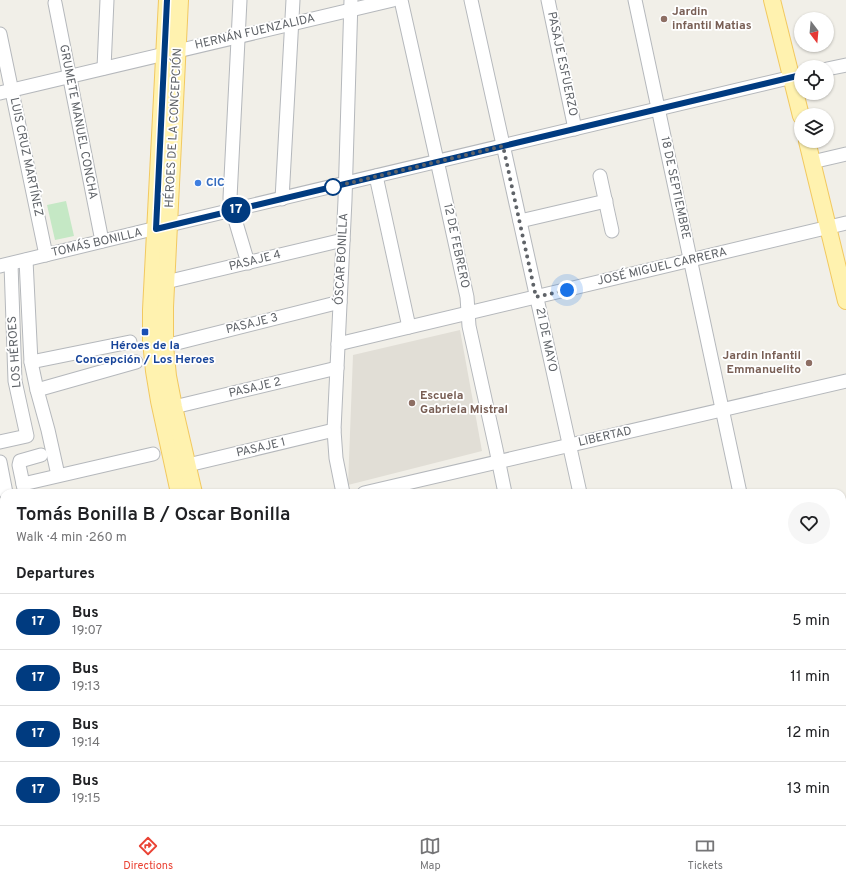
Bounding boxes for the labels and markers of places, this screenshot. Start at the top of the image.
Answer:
place label: Jardin infantil Matias [672,4,752,34]
marker: Jardin infantil Matias [659,14,669,24]
place label: CIC [206,175,225,191]
marker: CIC [193,178,203,188]
unlabelled marker [324,178,342,196]
marker: Héroes de la Concepción / Los Heroes [140,327,150,337]
place label: Héroes de la Concepción / Los Heroes [75,338,215,368]
place label: Jardin Infantil Emmanuelito [722,348,801,378]
marker: Jardin Infantil Emmanuelito [804,358,814,368]
place label: Escuela Gabriela Mistral [420,388,508,418]
marker: Escuela Gabriela Mistral [407,398,417,408]

